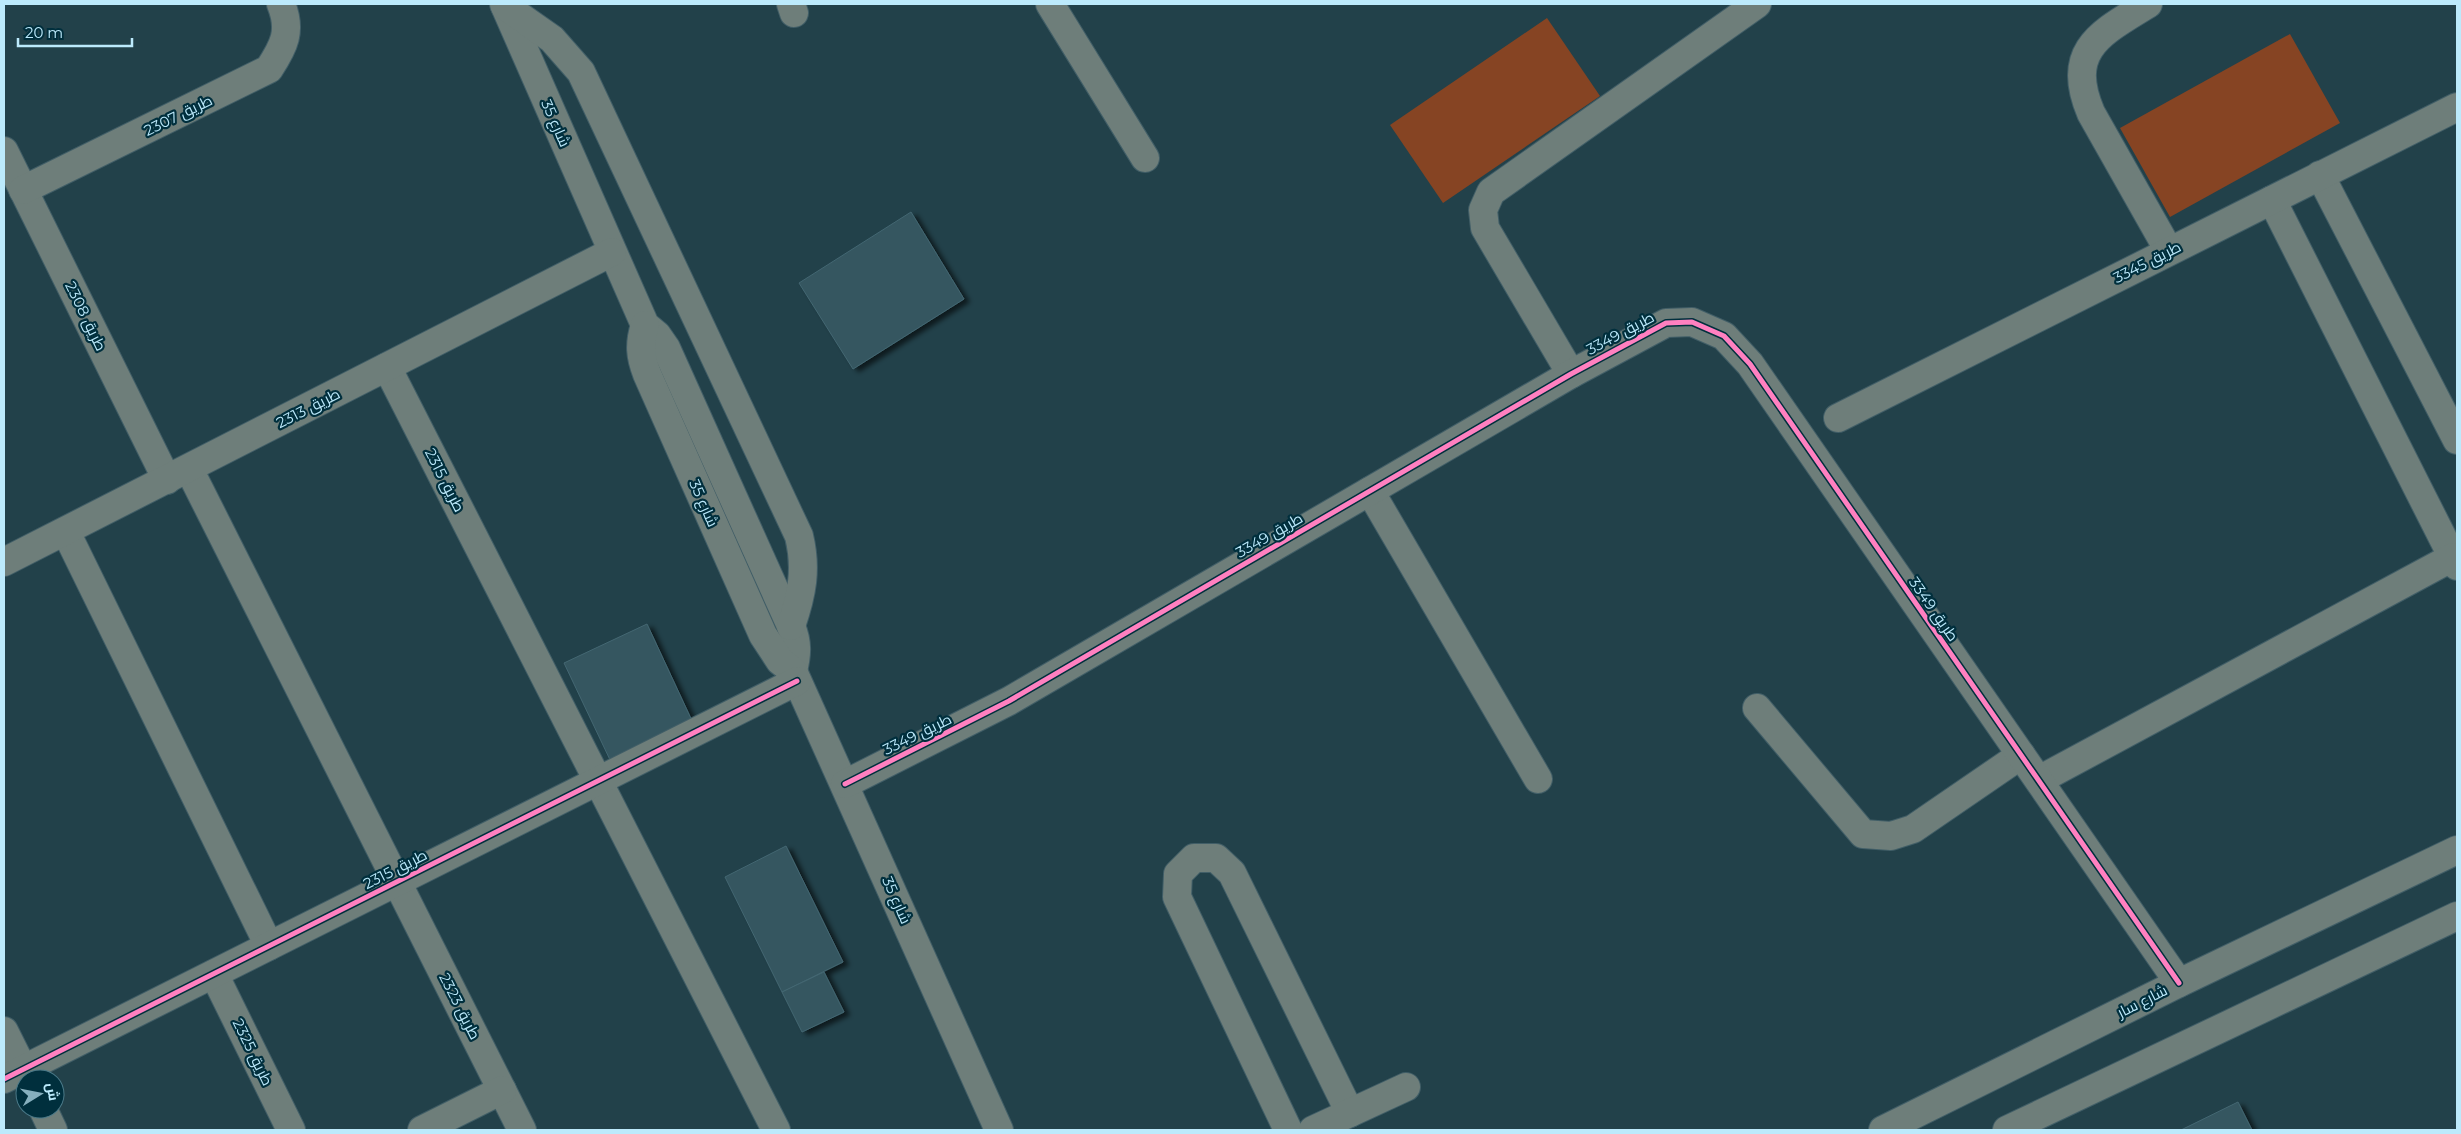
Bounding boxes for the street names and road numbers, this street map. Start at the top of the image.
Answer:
street label: طريق 2307 [141,90,216,141]
street label: شارع 35 [535,96,575,150]
street label: طريق 3345 [2110,237,2184,288]
street label: طريق 2308 [60,278,111,354]
street label: طريق 3349 [1583,307,1658,360]
street label: طريق 2313 [273,384,344,433]
street label: طريق 2315 [420,445,469,516]
street label: شارع 35 [683,476,723,530]
street label: طريق 3349 [1232,508,1306,563]
street label: طريق 3349 [1904,573,1963,645]
street label: طريق 3349 [880,709,955,760]
street label: طريق 2315 [360,845,431,894]
street label: شارع 35 [876,873,916,927]
street label: طريق 2323 [434,970,485,1043]
street label: شارع سار [2113,980,2171,1024]
street label: طريق 2325 [228,1015,277,1089]

